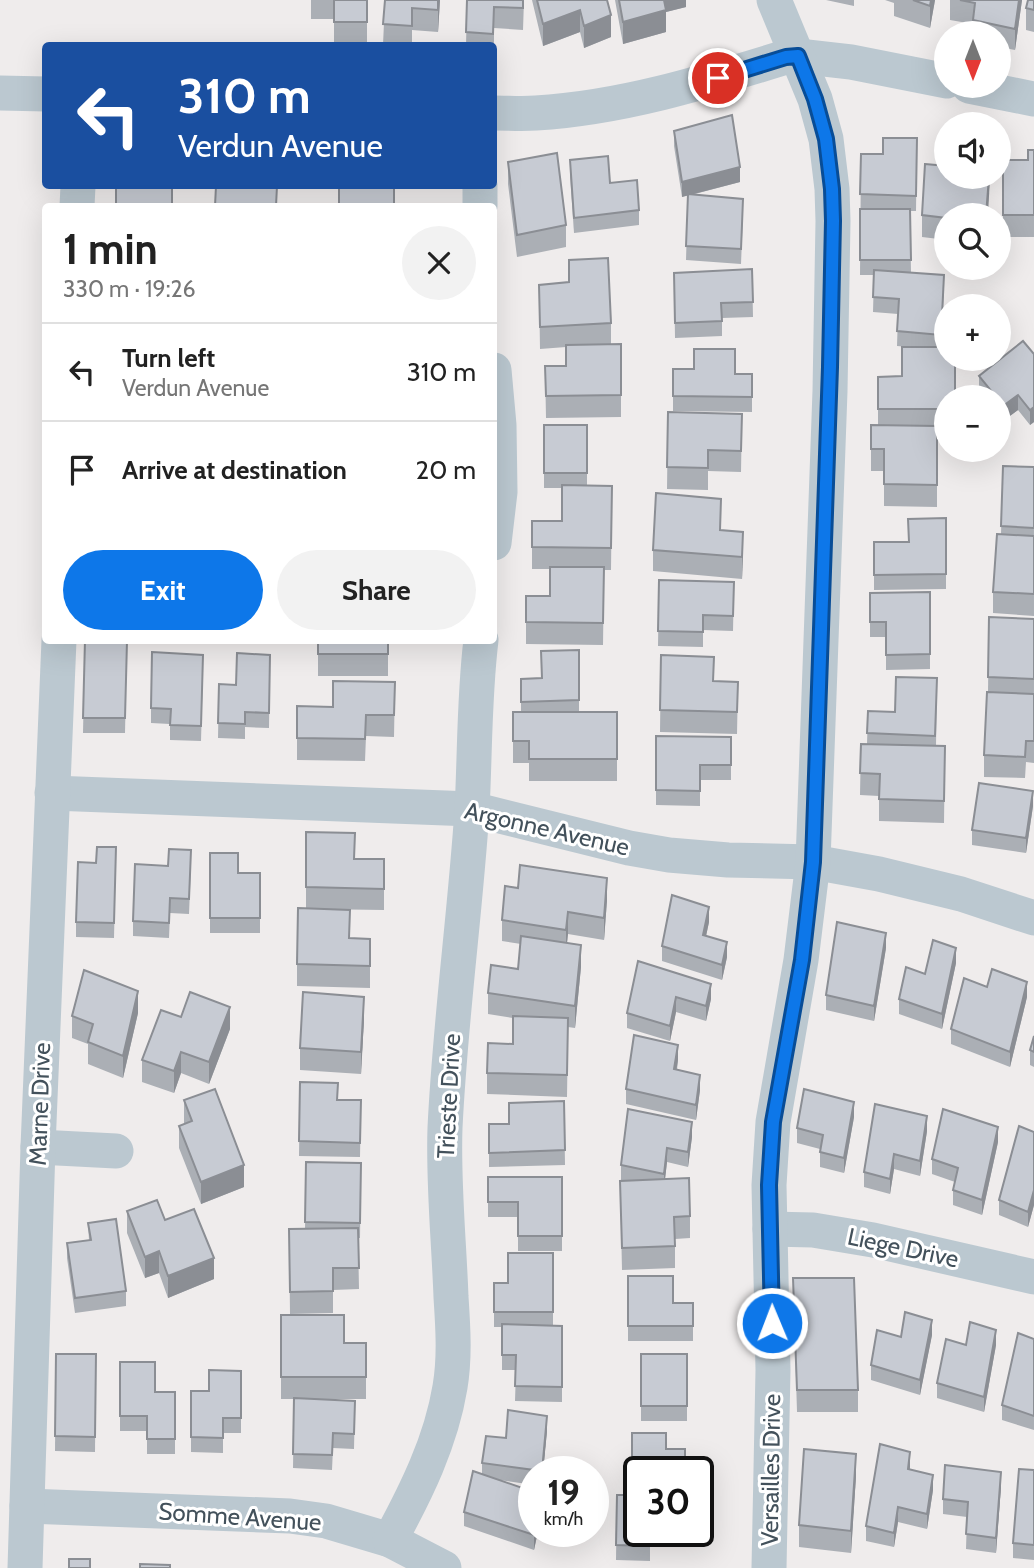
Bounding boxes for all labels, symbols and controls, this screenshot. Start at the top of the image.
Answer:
north arrow [934,21,1012,98]
map controls [934,21,1011,462]
pin [688,48,748,108]
icon: arrive [699,59,737,97]
text: 310 m [178,66,311,125]
icon: left [63,70,154,161]
button: sound [934,112,1011,189]
text: Verdun Avenue [178,126,383,165]
button: search [934,203,1011,280]
text: 1 min [63,223,158,275]
button: close [402,226,476,300]
text: 330 m · 19:26 [63,275,196,303]
button: + [934,294,1011,371]
text: Turn left [122,342,215,374]
icon: left [63,353,101,391]
text: 310 m [407,356,476,388]
text: Verdun Avenue [122,374,269,402]
button: − [934,385,1011,462]
icon: arrive [63,451,101,489]
text: Arrive at destination [122,454,347,486]
text: 20 m [416,454,476,486]
button: Exit [63,550,263,630]
button: Share [277,550,476,630]
street label: Argonne Avenue [462,795,632,862]
street label: Trieste Drive [431,1033,466,1159]
street label: Marne Drive [23,1042,56,1166]
street label: Liege Drive [845,1222,961,1273]
position arrow [735,1286,809,1360]
street label: Versailles Drive [755,1394,786,1546]
speed limit sign: 30 [623,1456,714,1547]
text: 19 [547,1471,580,1514]
street label: Somme Avenue [158,1496,322,1537]
text: km/h [544,1508,583,1530]

